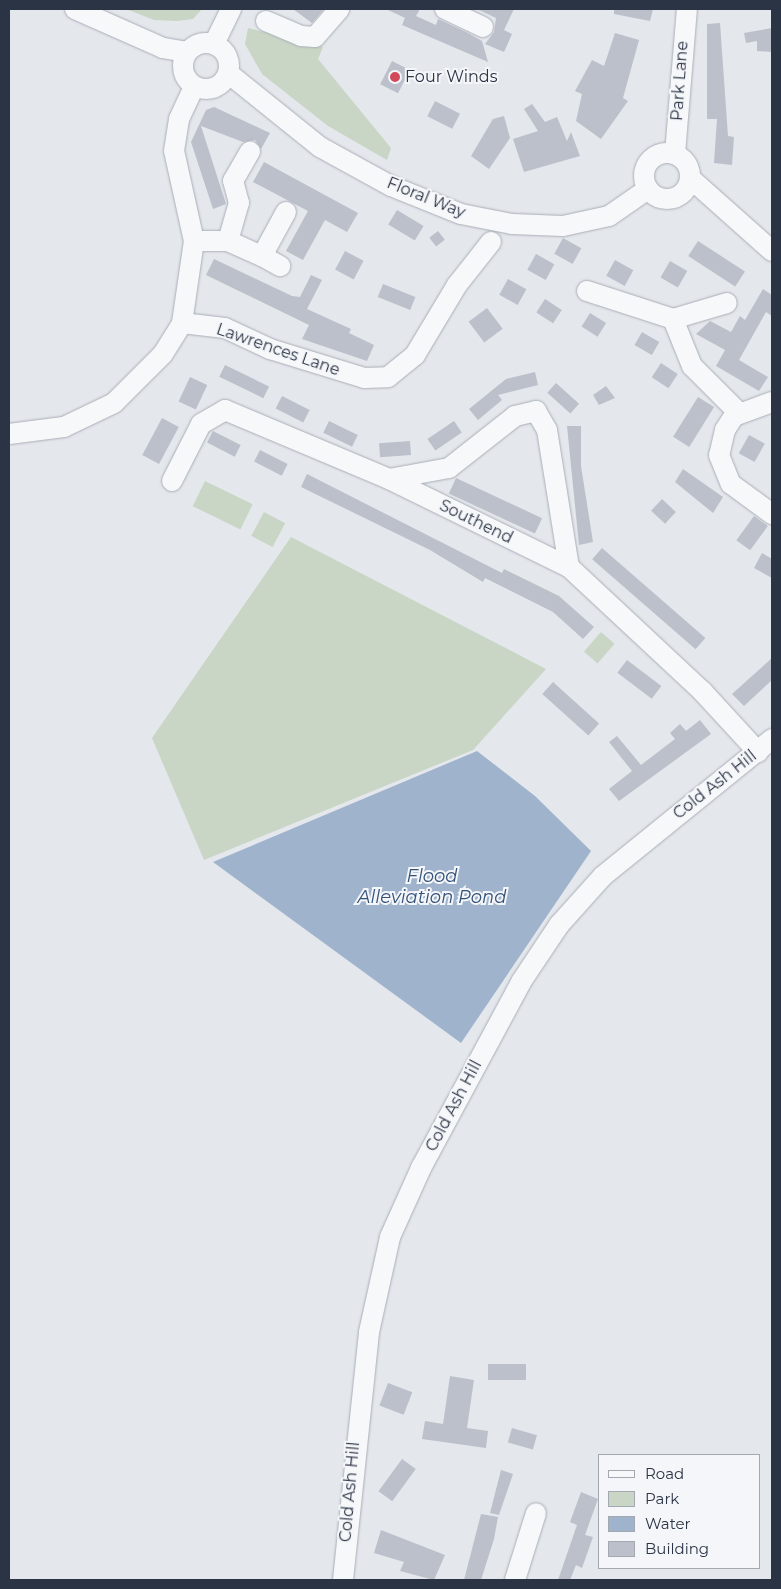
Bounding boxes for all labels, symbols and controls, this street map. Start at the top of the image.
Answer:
street label: Park Lane [668,40,692,122]
place label: Four Winds [405,67,498,87]
marker: Four Winds [389,71,401,83]
street label: Floral Way [384,174,468,222]
street label: Lawrences Lane [214,320,342,380]
street label: Southend [436,496,516,548]
street label: Cold Ash Hill [669,747,761,823]
water label: Flood Alleviation Pond [358,866,506,909]
street label: Cold Ash Hill [422,1057,486,1155]
street label: Cold Ash Hill [336,1441,364,1543]
legend [598,1454,761,1569]
text: Road [645,1464,684,1483]
text: Park [645,1489,679,1508]
text: Water [645,1514,691,1533]
text: Building [645,1539,709,1558]

